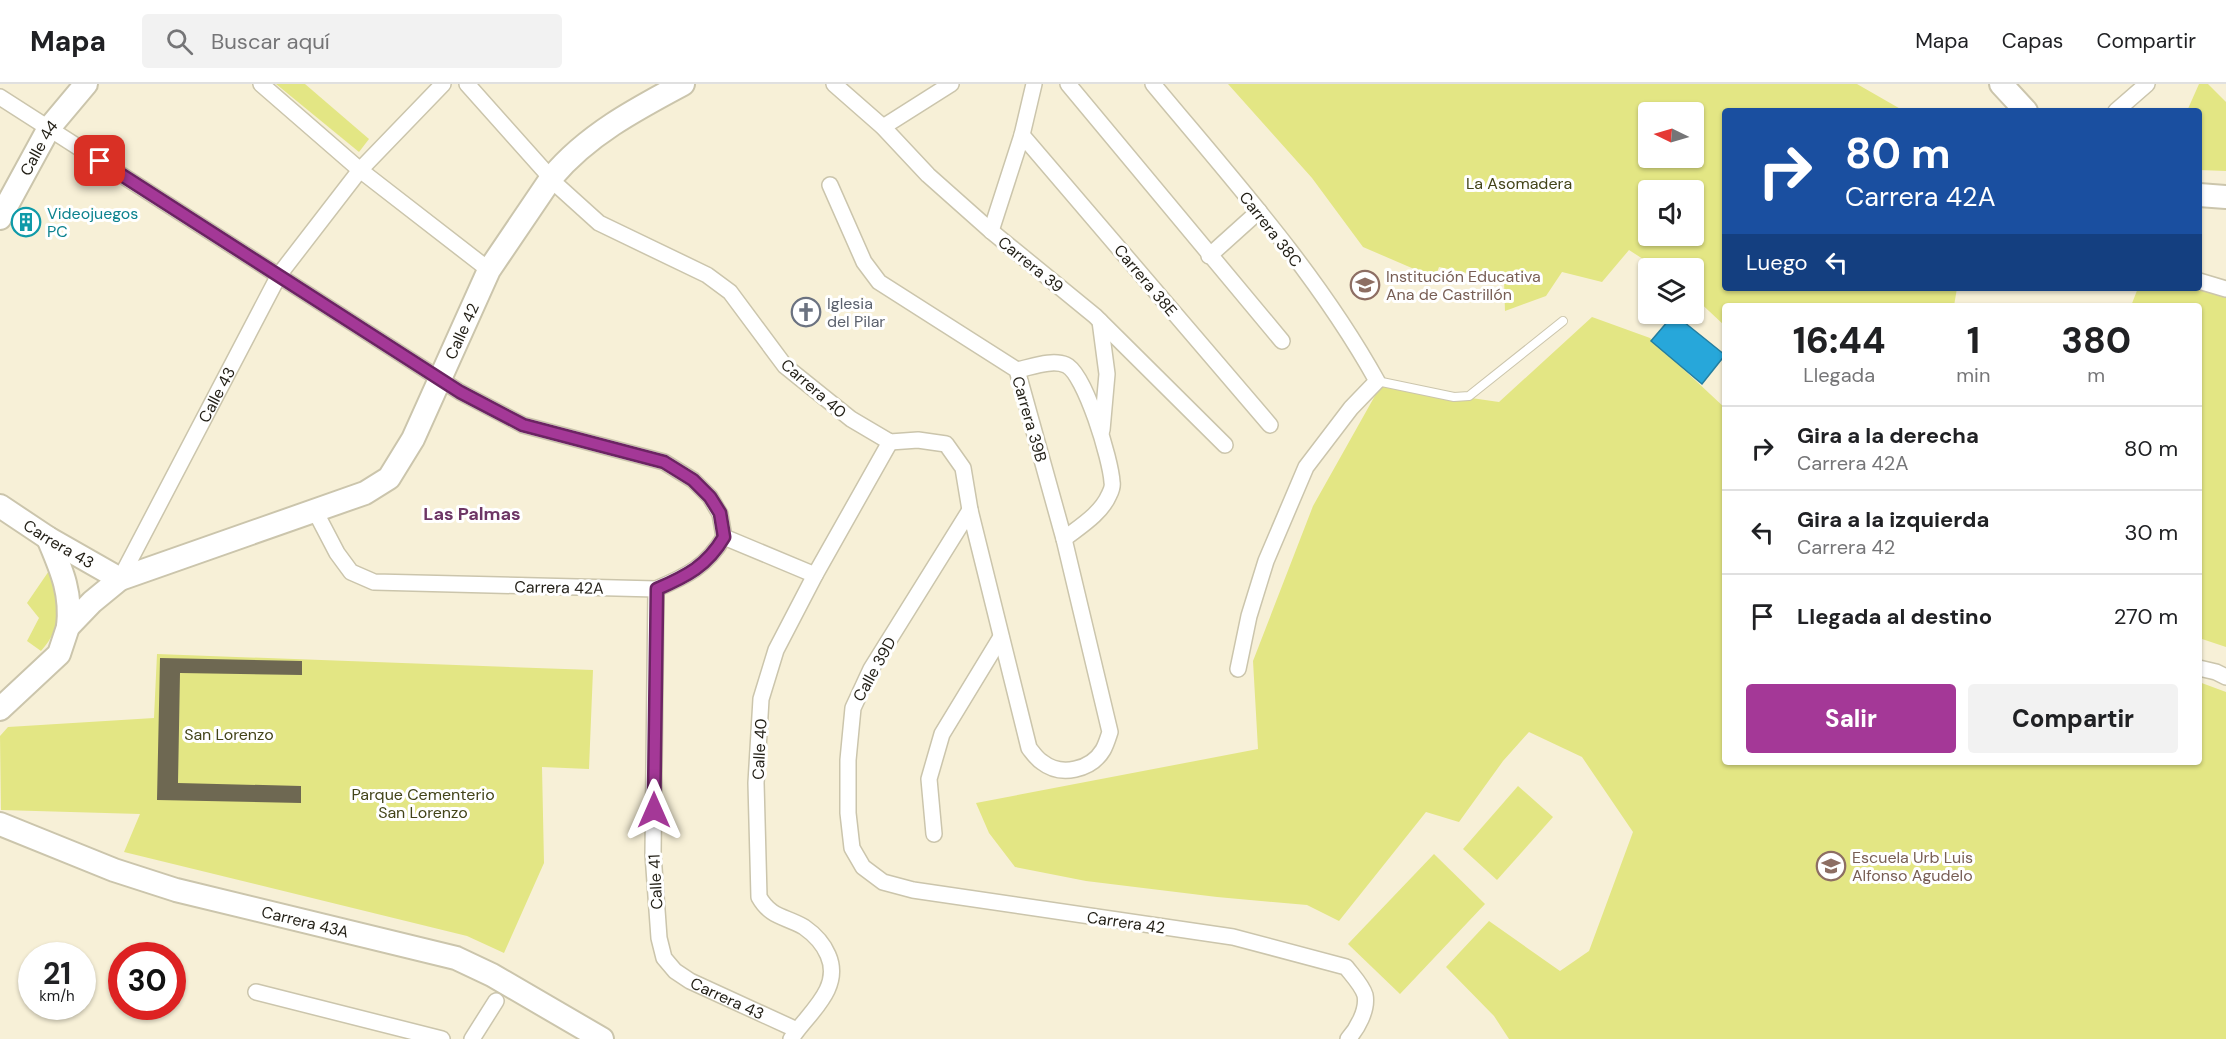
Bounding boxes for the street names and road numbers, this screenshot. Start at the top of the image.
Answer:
street label: Calle 44 [15,116,62,179]
street label: Carrera 38C [1235,187,1307,271]
street label: Carrera 39 [993,231,1068,297]
street label: Carrera 38E [1109,240,1182,321]
street label: Calle 42 [440,300,484,363]
street label: Carrera 40 [776,354,851,423]
street label: Calle 43 [194,364,240,426]
street label: Carrera 39B [1007,374,1052,465]
street label: Carrera 43 [19,515,98,573]
street label: Carrera 42A [514,576,604,599]
street label: Calle 39D [848,633,901,705]
street label: Calle 40 [747,718,772,780]
street label: Calle 41 [644,854,667,910]
street label: Carrera 43A [259,901,351,943]
street label: Carrera 42 [1086,907,1166,938]
street label: Carrera 43 [687,973,767,1025]

